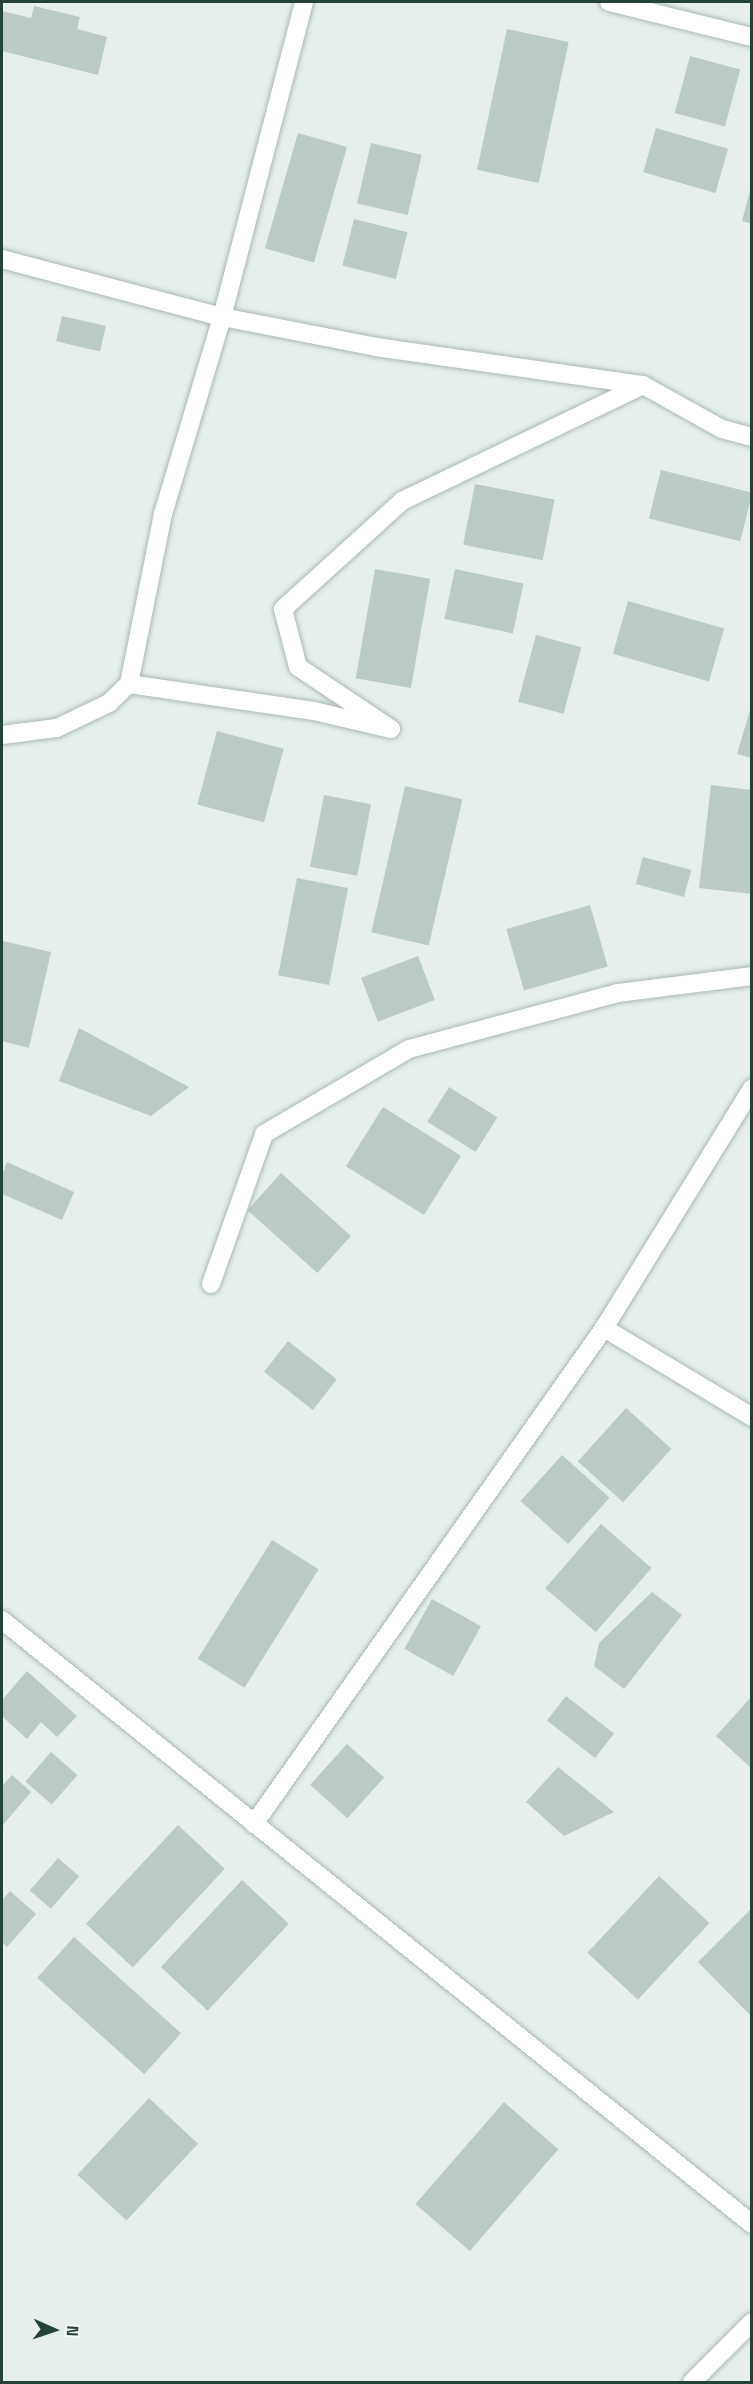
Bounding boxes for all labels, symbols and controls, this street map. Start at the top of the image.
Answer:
north arrow [24,2300,84,2360]
text: N [62,2325,83,2337]

